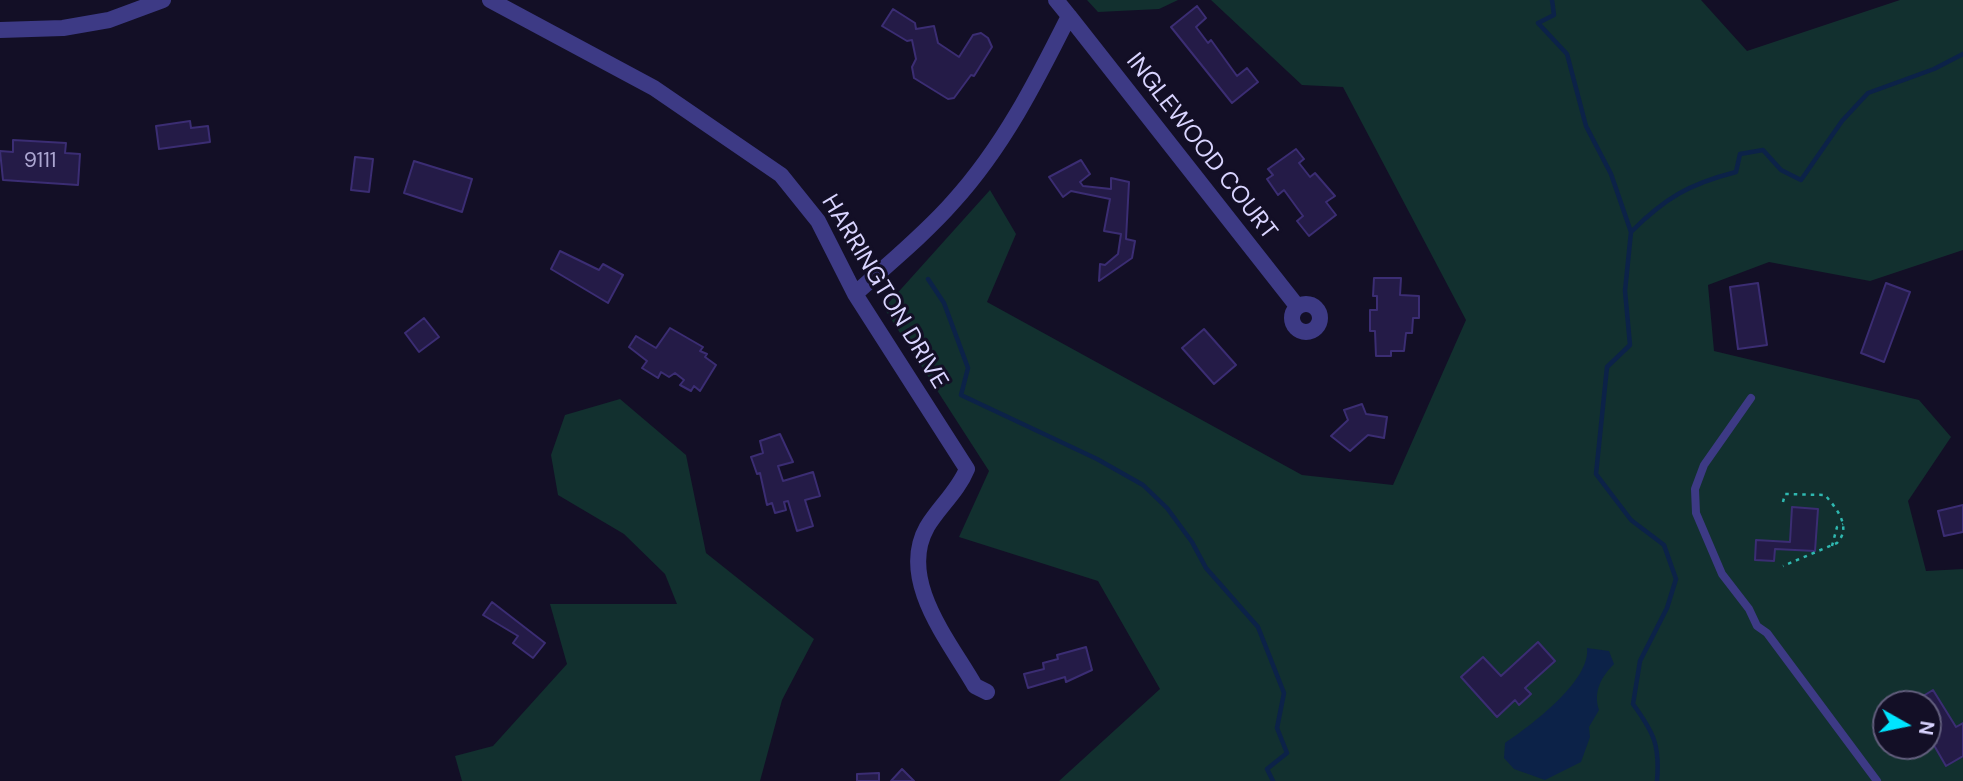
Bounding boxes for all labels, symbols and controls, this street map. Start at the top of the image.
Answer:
street label: INGLEWOOD COURT [1119,48,1283,246]
house number: 9111 [24,148,56,174]
street label: HARRINGTON DRIVE [815,190,953,394]
north arrow [1872,690,1942,760]
text: N [1913,719,1940,737]

